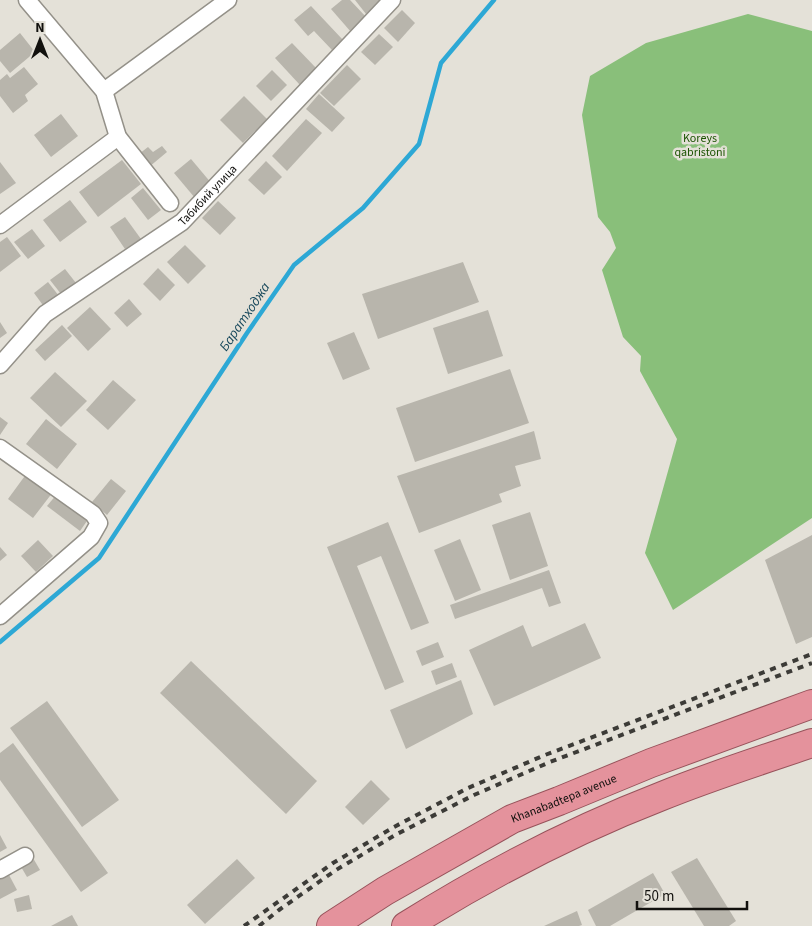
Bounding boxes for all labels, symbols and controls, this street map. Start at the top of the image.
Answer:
north arrow [15,15,65,65]
text: N [35,18,45,38]
park label: Koreys qabristoni [674,130,726,161]
street label: Табибий улица [174,161,241,230]
water label: Баратходжа [215,278,276,355]
street label: Khanabadtepa avenue [508,770,619,827]
scale bar [637,878,747,910]
text: 50 m [644,886,674,907]

